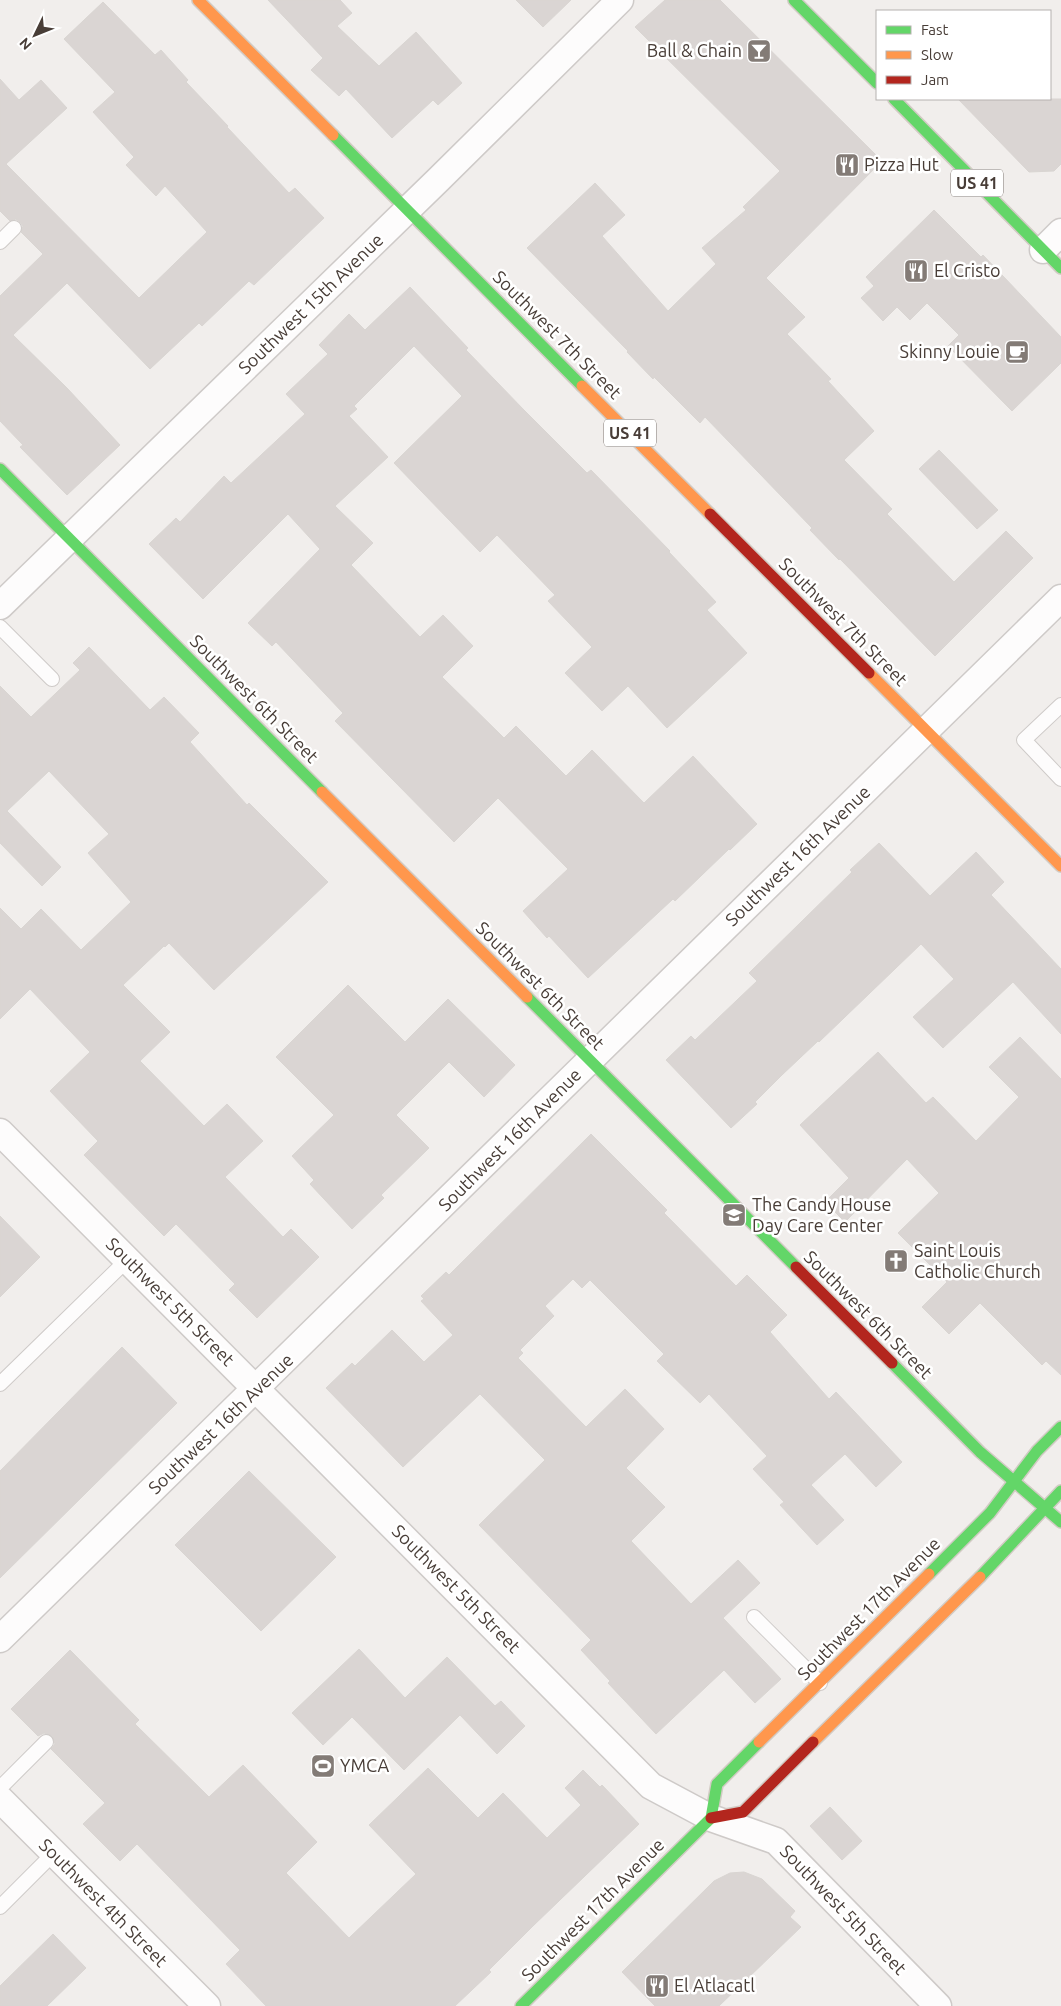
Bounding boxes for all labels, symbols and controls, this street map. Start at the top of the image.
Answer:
north arrow [10,10,60,60]
legend [876,10,1051,100]
text: Fast [921,21,949,38]
text: N [16,35,35,53]
bar icon: Ball & Chain [746,38,772,64]
place label: Ball & Chain [647,40,742,60]
text: Slow [921,46,954,63]
text: Jam [921,71,949,88]
restaurant icon: Pizza Hut [834,152,860,178]
place label: Pizza Hut [864,154,939,174]
road number: US 41 [951,170,1003,197]
street label: Southwest 15th Avenue [234,229,387,377]
restaurant icon: El Cristo [903,258,929,284]
place label: El Cristo [934,260,1001,280]
street label: Southwest 7th Street [490,266,626,402]
cafe icon: Skinny Louie [1004,339,1030,365]
place label: Skinny Louie [900,341,1000,361]
road number: US 41 [604,419,656,446]
street label: Southwest 7th Street [776,553,912,689]
street label: Southwest 6th Street [187,630,323,766]
street label: Southwest 16th Avenue [721,781,874,929]
street label: Southwest 6th Street [473,917,609,1053]
street label: Southwest 16th Avenue [434,1064,585,1215]
place label: The Candy House Day Care Center [752,1194,891,1235]
school or university icon: The Candy House Day Care Center [721,1202,747,1228]
street label: Southwest 5th Street [103,1233,239,1369]
place label: Saint Louis Catholic Church [914,1240,1041,1281]
street label: Southwest 6th Street [801,1246,937,1382]
church icon: Saint Louis Catholic Church [883,1248,909,1274]
street label: Southwest 16th Avenue [144,1349,297,1497]
street label: Southwest 5th Street [389,1520,525,1656]
street label: Southwest 17th Avenue [793,1533,944,1684]
sports icon: YMCA [310,1753,336,1779]
place label: YMCA [340,1755,390,1775]
street label: Southwest 4th Street [36,1834,172,1970]
street label: Southwest 17th Avenue [517,1834,668,1985]
street label: Southwest 5th Street [777,1840,911,1978]
restaurant icon: El Atlacatl [644,1973,670,1999]
place label: El Atlacatl [674,1975,755,1995]

